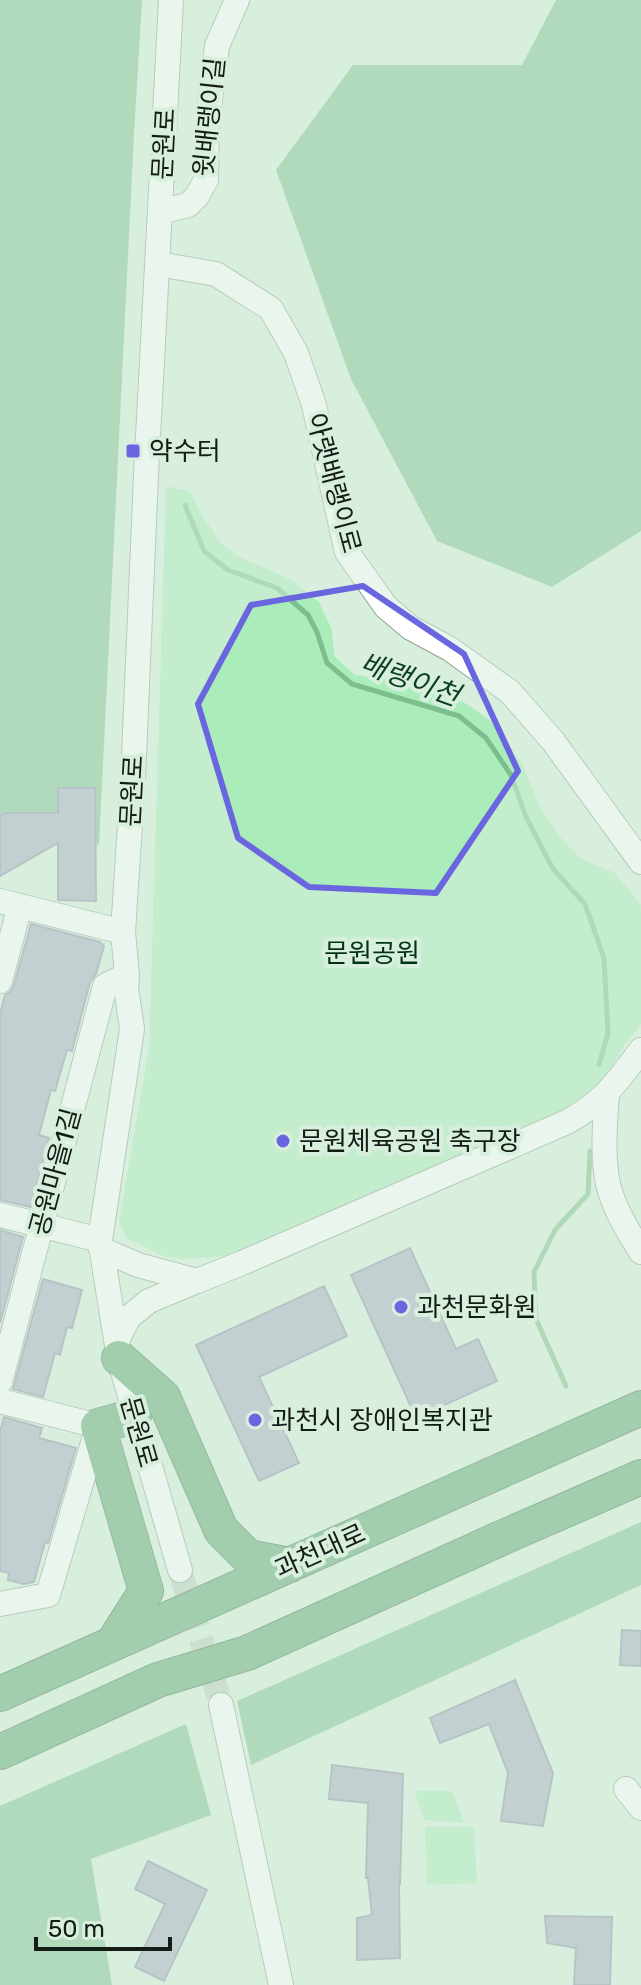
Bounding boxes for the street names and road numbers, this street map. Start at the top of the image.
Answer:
street label: 윗배랭이길 [188,56,231,178]
street label: 문원로 [147,107,182,181]
street label: 아랫배랭이로 [300,410,367,556]
street label: 문원로 [115,754,150,828]
street label: 공원마을1길 [24,1105,87,1239]
street label: 문원로 [114,1393,163,1471]
street label: 과천대로 [270,1518,370,1585]

